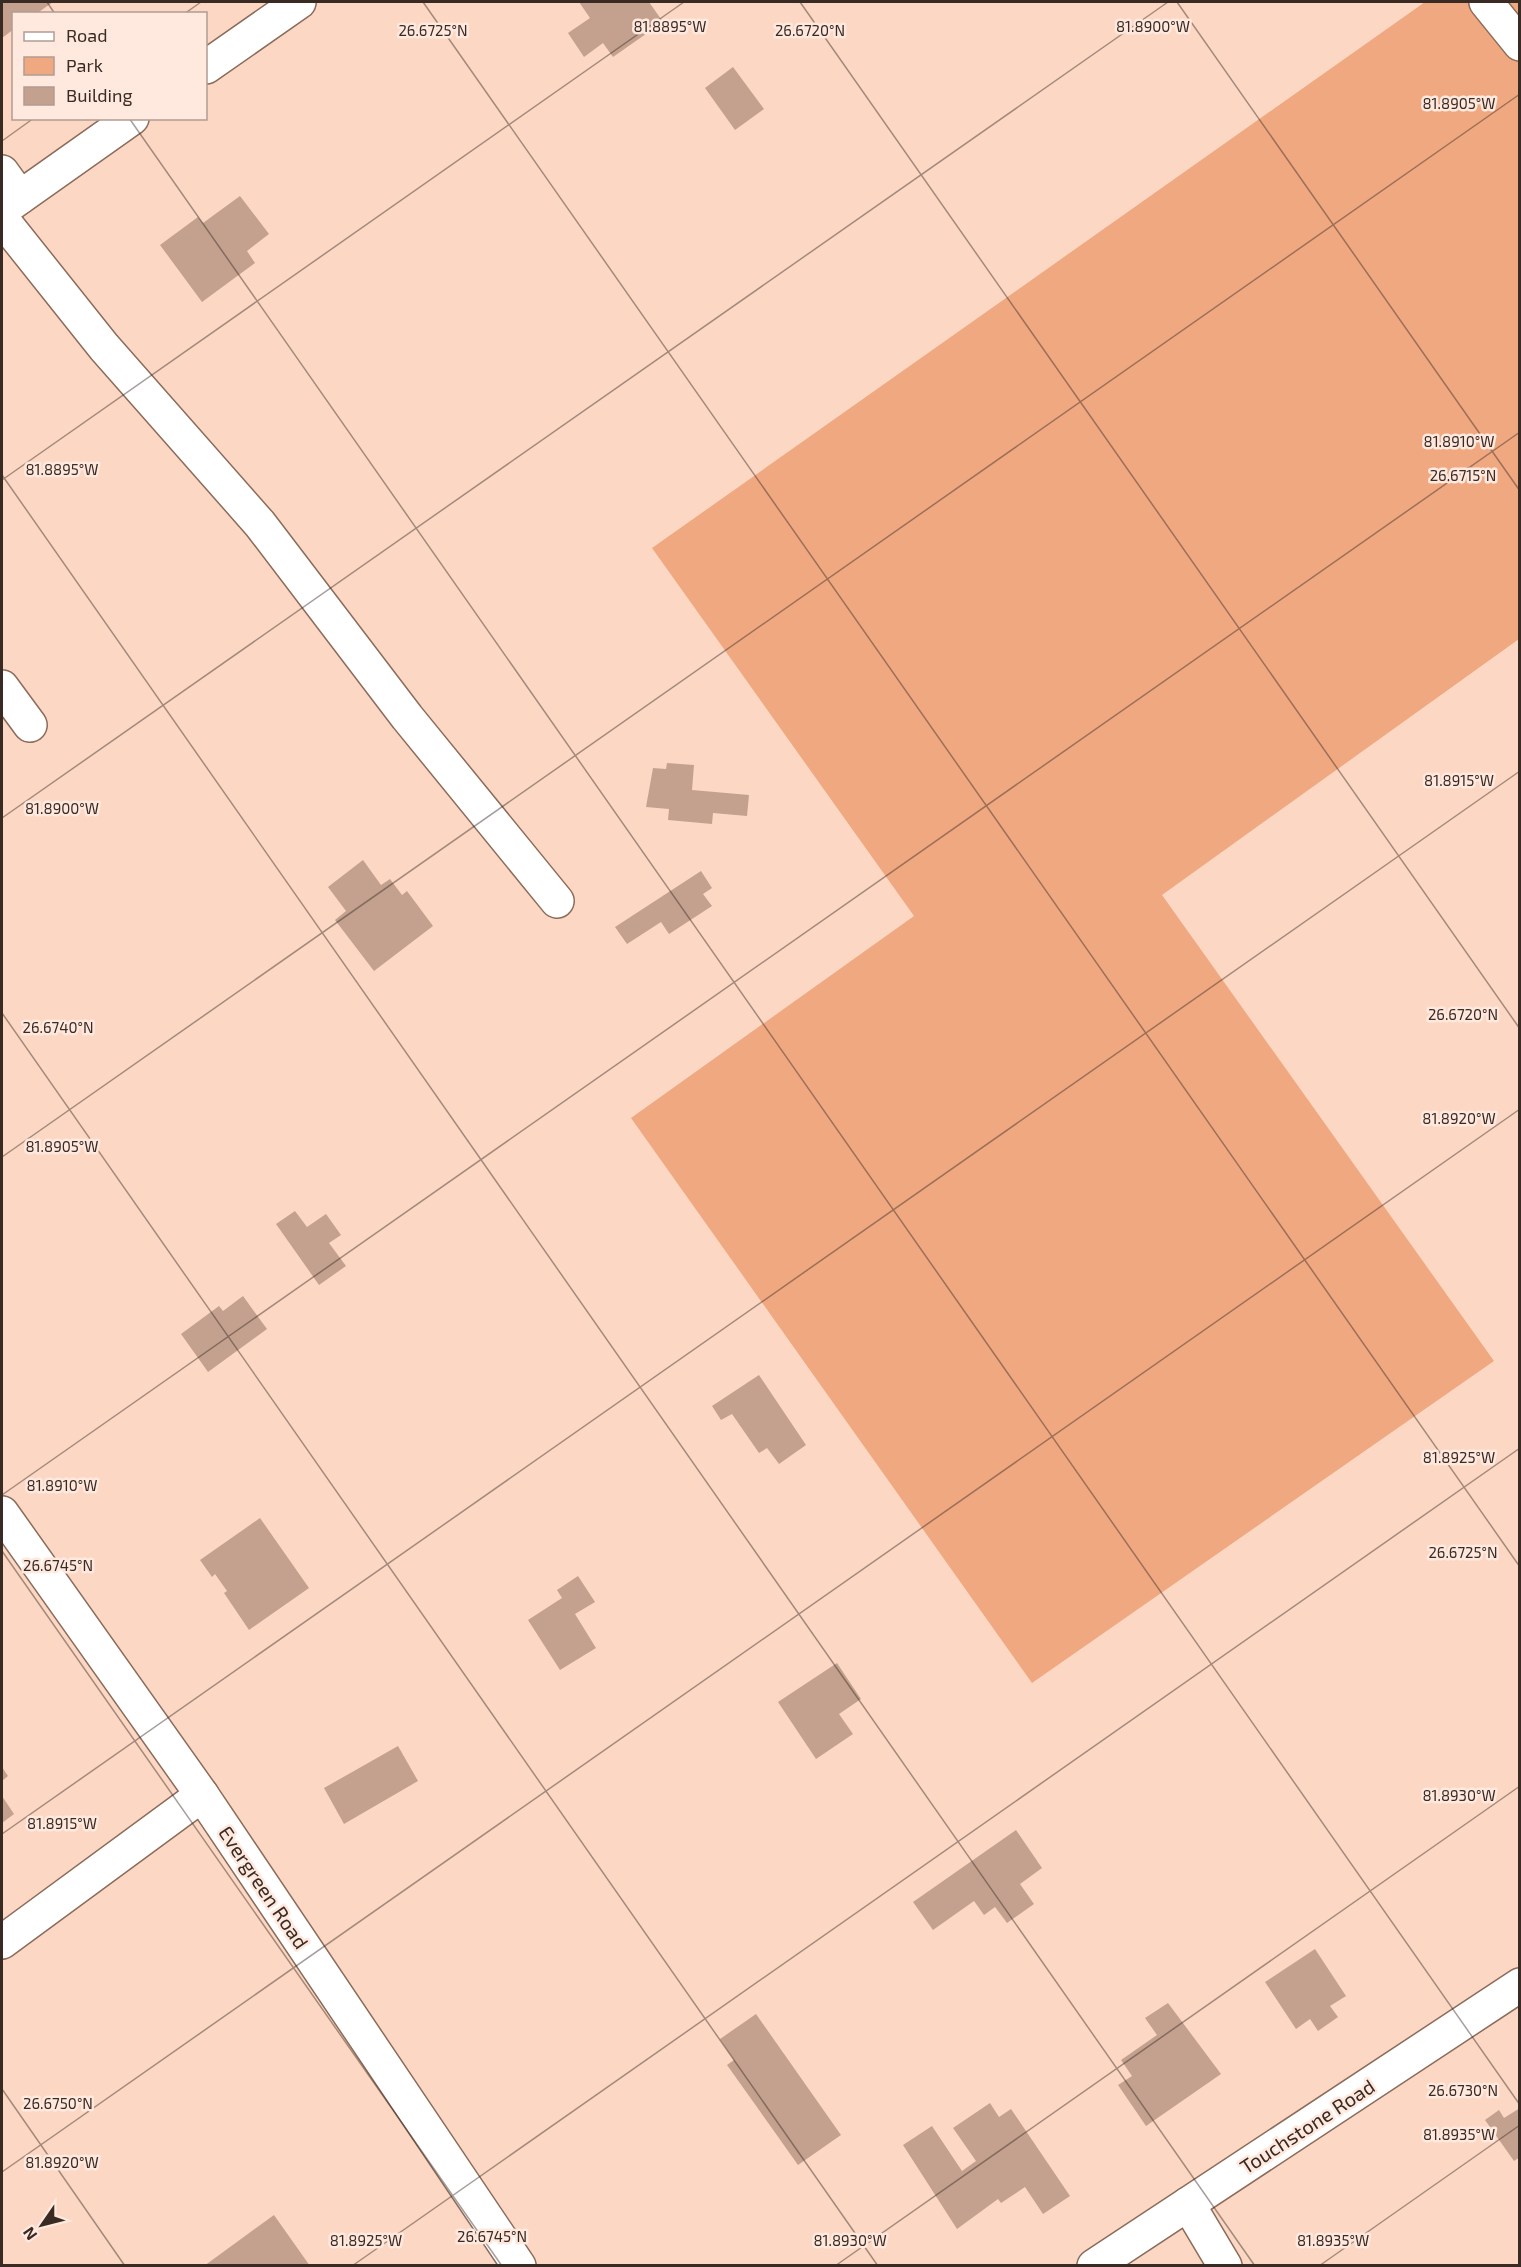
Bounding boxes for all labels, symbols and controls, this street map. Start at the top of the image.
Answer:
legend [12,12,207,120]
text: 81.8895°W [633,17,707,35]
text: 81.8900°W [1116,17,1190,35]
text: 26.6725°N [398,21,468,39]
text: 26.6720°N [775,21,845,39]
text: Road [66,24,107,46]
text: Park [66,54,103,76]
text: Building [66,84,133,106]
text: 81.8905°W [1423,94,1495,112]
text: 81.8910°W [1424,432,1494,450]
text: 81.8895°W [25,460,99,478]
text: 26.6715°N [1430,466,1496,484]
text: 81.8915°W [1424,771,1494,789]
text: 81.8900°W [25,799,99,817]
text: 26.6720°N [1428,1005,1498,1023]
text: 26.6740°N [23,1018,94,1036]
text: 81.8920°W [1422,1109,1496,1127]
text: 81.8905°W [26,1137,98,1155]
text: 81.8925°W [1423,1448,1495,1466]
text: 81.8910°W [27,1476,97,1494]
text: 26.6725°N [1428,1543,1498,1561]
text: 26.6745°N [23,1556,93,1574]
text: 81.8930°W [1422,1786,1496,1804]
text: 81.8915°W [27,1814,97,1832]
street label: Evergreen Road [214,1821,314,1953]
street label: Touchstone Road [1235,2074,1379,2178]
text: 26.6730°N [1428,2081,1498,2099]
text: 26.6750°N [23,2094,93,2112]
text: 81.8935°W [1423,2125,1495,2143]
text: 81.8920°W [25,2153,99,2171]
north arrow [12,2195,72,2255]
text: N [18,2224,40,2244]
text: 26.6745°N [457,2227,527,2245]
text: 81.8925°W [330,2231,402,2249]
text: 81.8930°W [813,2231,887,2249]
text: 81.8935°W [1297,2231,1369,2249]

